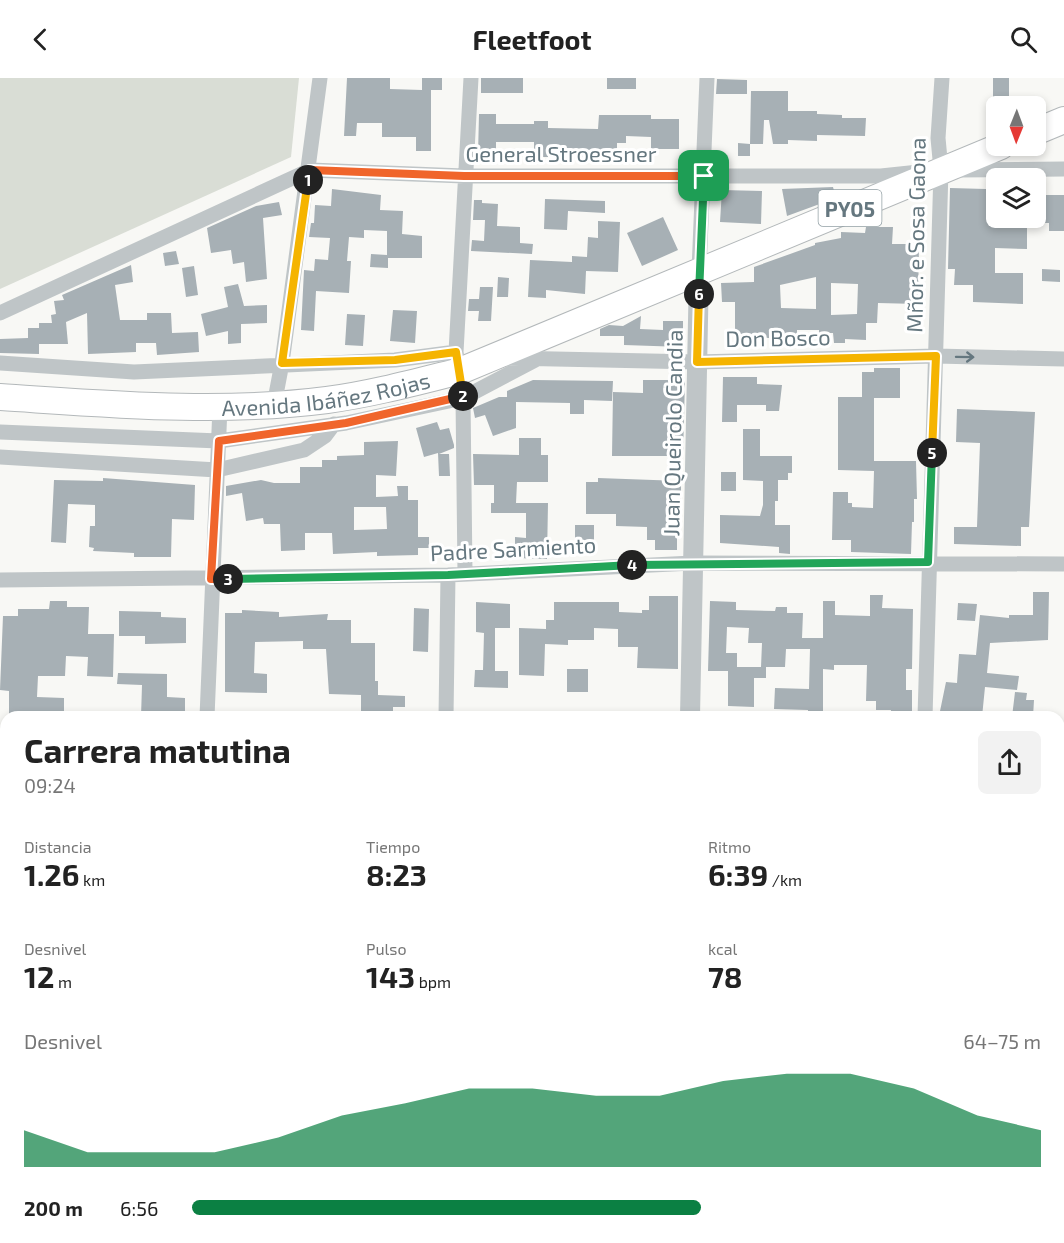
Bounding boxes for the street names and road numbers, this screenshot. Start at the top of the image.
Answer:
street label: Mñor. e Sosa Gaona [900,137,930,333]
street label: General Stroessner [465,140,657,166]
road number: PY05 [818,190,882,226]
street label: Don Bosco [725,323,831,351]
street label: Juan Queirolo Candia [657,329,688,537]
street label: Avenida Ibáñez Rojas [221,366,433,420]
street label: Padre Sarmiento [429,531,597,565]

